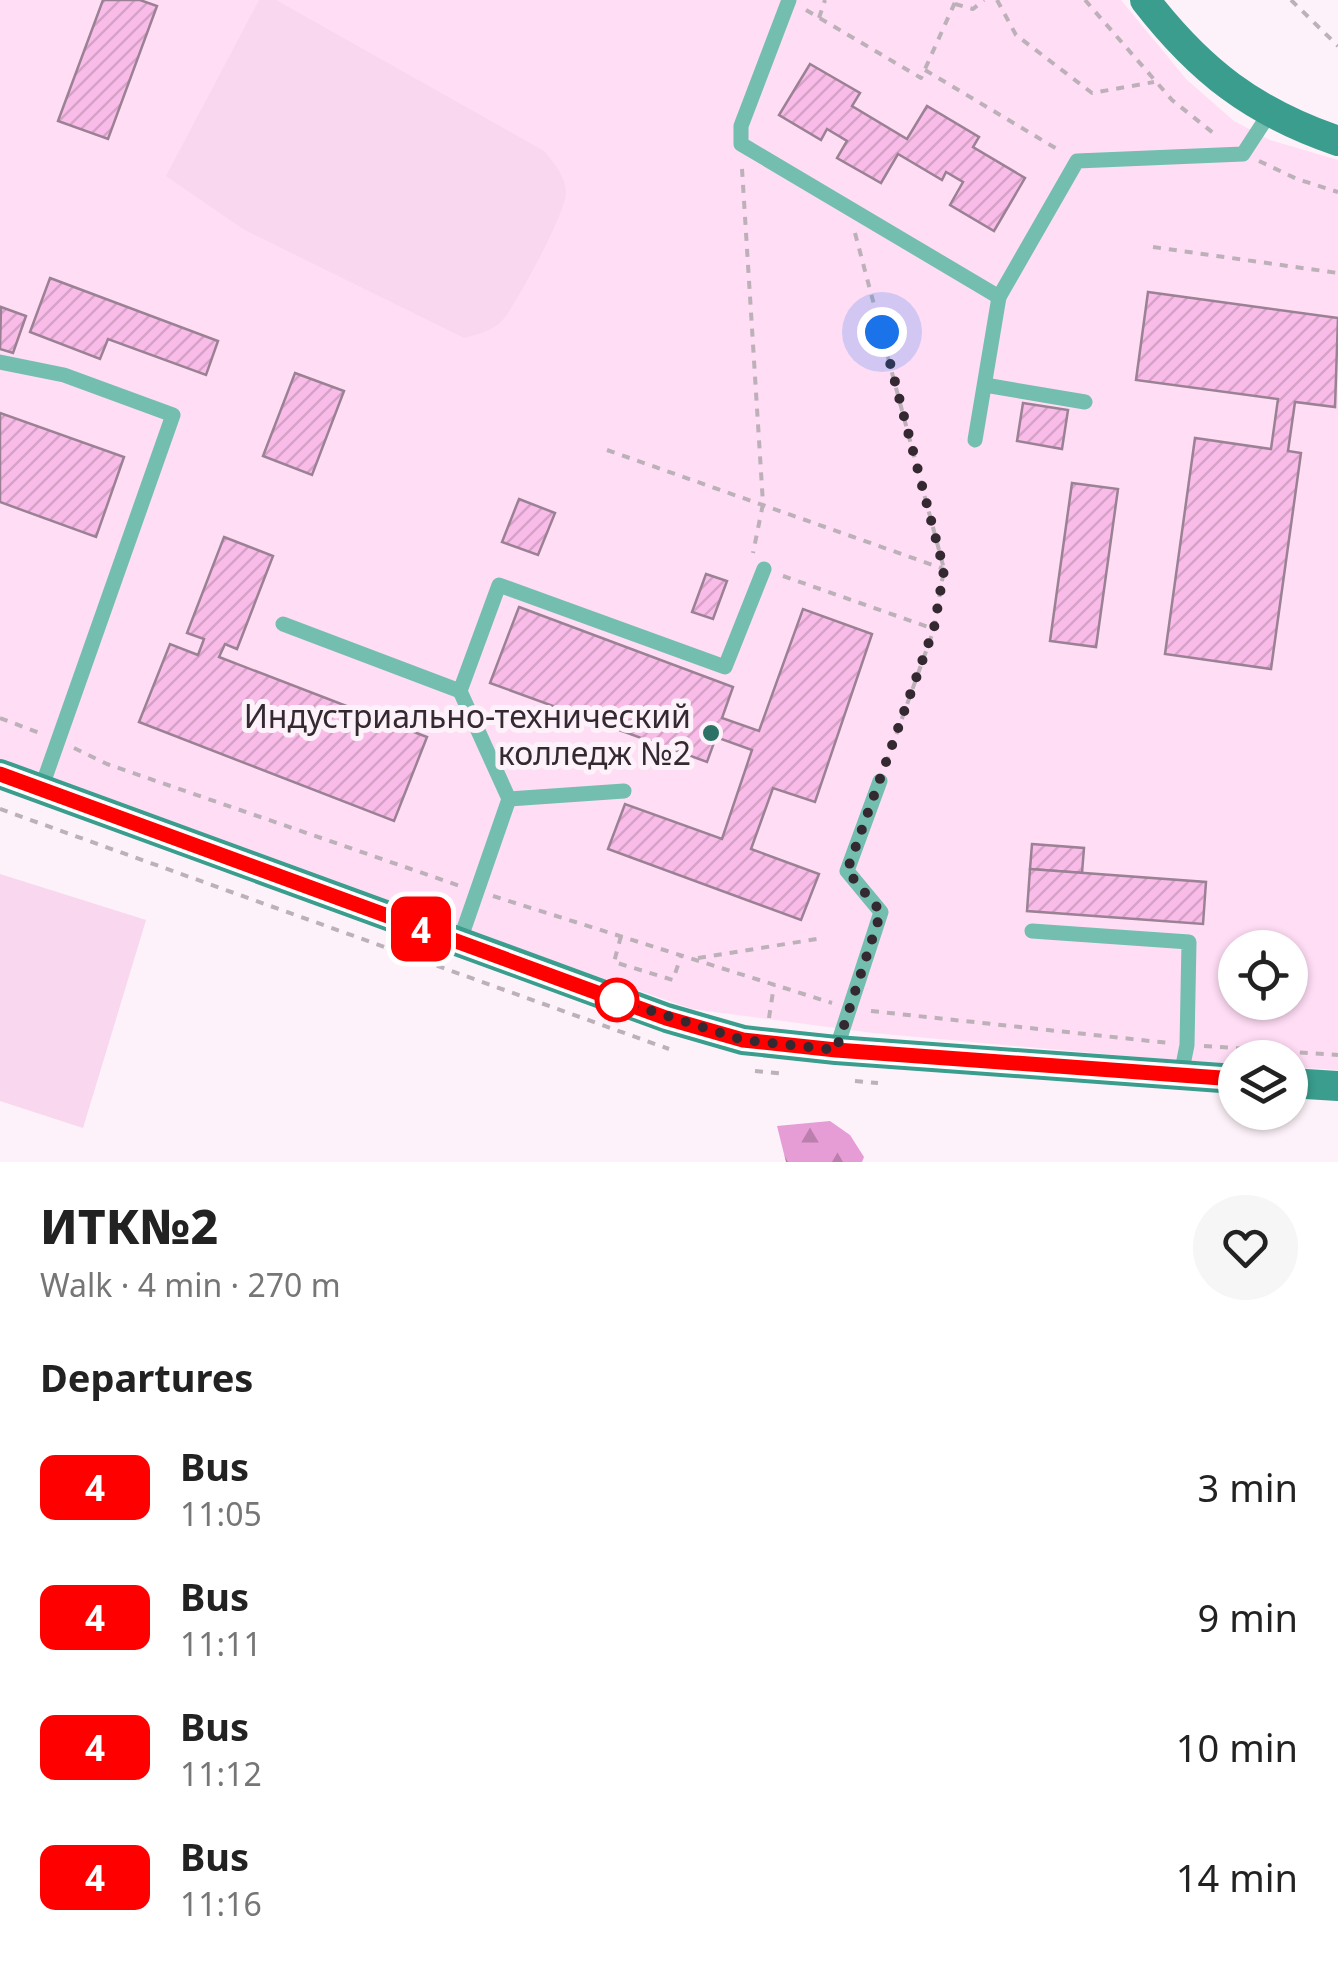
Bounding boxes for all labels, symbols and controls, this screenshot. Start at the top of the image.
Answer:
your location [857,307,907,357]
place label: Индустриально-технический колледж №2 [244,694,691,774]
marker: Индустриально-технический колледж №2 [700,722,722,744]
line badge: 4 [388,896,454,962]
text: 4 [411,906,431,953]
map controls [1218,930,1308,1130]
button: locate [1218,930,1308,1020]
unlabelled marker [596,979,638,1021]
button: layers [1218,1040,1308,1130]
text: ИТК№2 [40,1193,218,1258]
button: heart [1193,1195,1298,1300]
text: Walk · 4 min · 270 m [40,1263,341,1306]
text: Departures [40,1351,253,1403]
text: Bus [180,1440,249,1492]
text: 3 min [1198,1461,1298,1513]
text: 4 [85,1464,105,1511]
text: 11:05 [180,1492,262,1535]
text: Bus [180,1570,249,1622]
text: 9 min [1198,1591,1298,1643]
text: 4 [85,1594,105,1641]
text: 11:11 [180,1622,262,1665]
text: Bus [180,1700,249,1752]
text: 10 min [1176,1721,1298,1773]
text: 4 [85,1724,105,1771]
text: 11:12 [180,1752,262,1795]
text: Bus [180,1830,249,1882]
text: 14 min [1176,1851,1298,1903]
text: 4 [85,1854,105,1901]
text: 11:16 [180,1882,262,1925]

